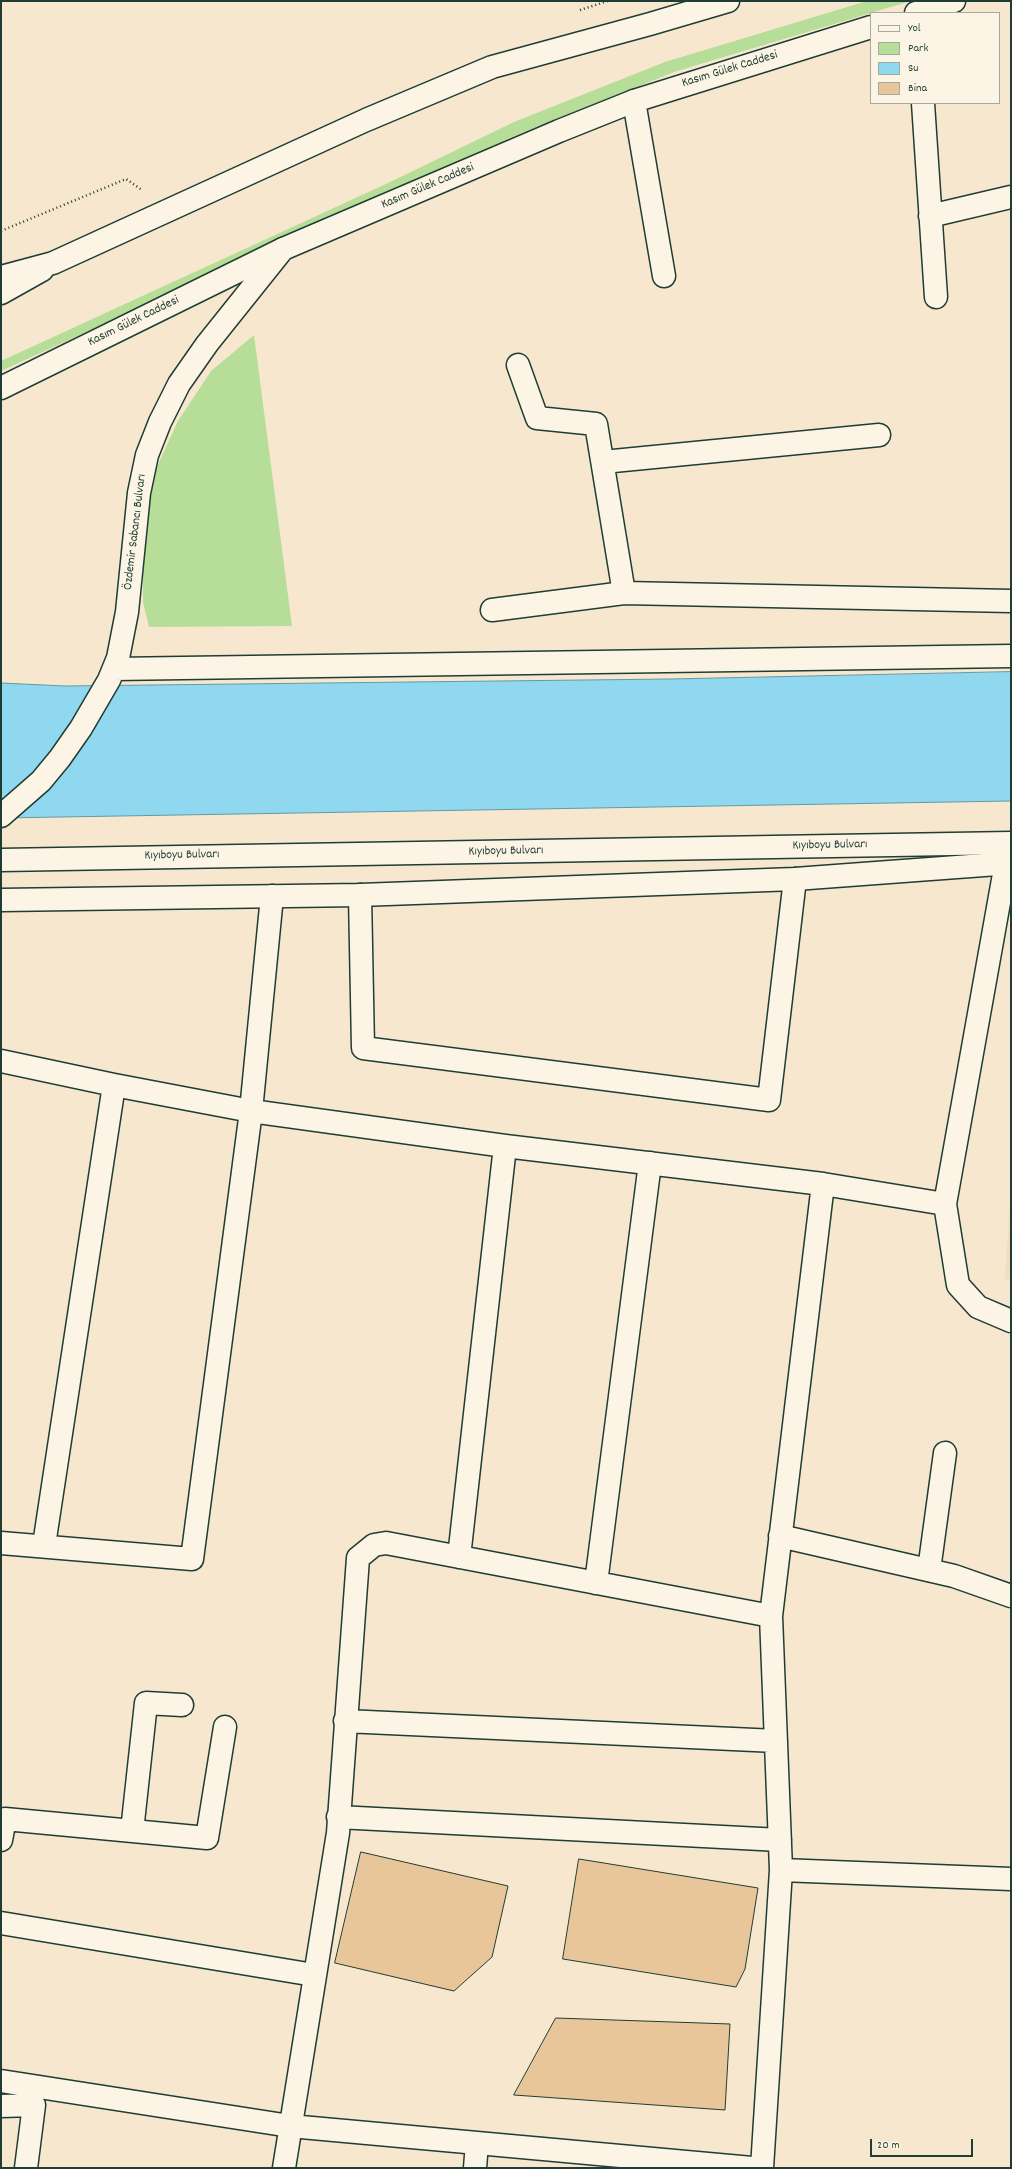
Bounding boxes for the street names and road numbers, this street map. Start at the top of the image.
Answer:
street label: Kasım Gülek Caddesi [680,48,780,92]
street label: Kasım Gülek Caddesi [379,160,477,214]
street label: Kasım Gülek Caddesi [86,293,182,351]
street label: Özdemir Sabancı Bulvarı [121,473,151,591]
street label: Kıyıboyu Bulvarı [792,838,868,854]
street label: Kıyıboyu Bulvarı [468,844,544,860]
street label: Kıyıboyu Bulvarı [144,848,220,864]

